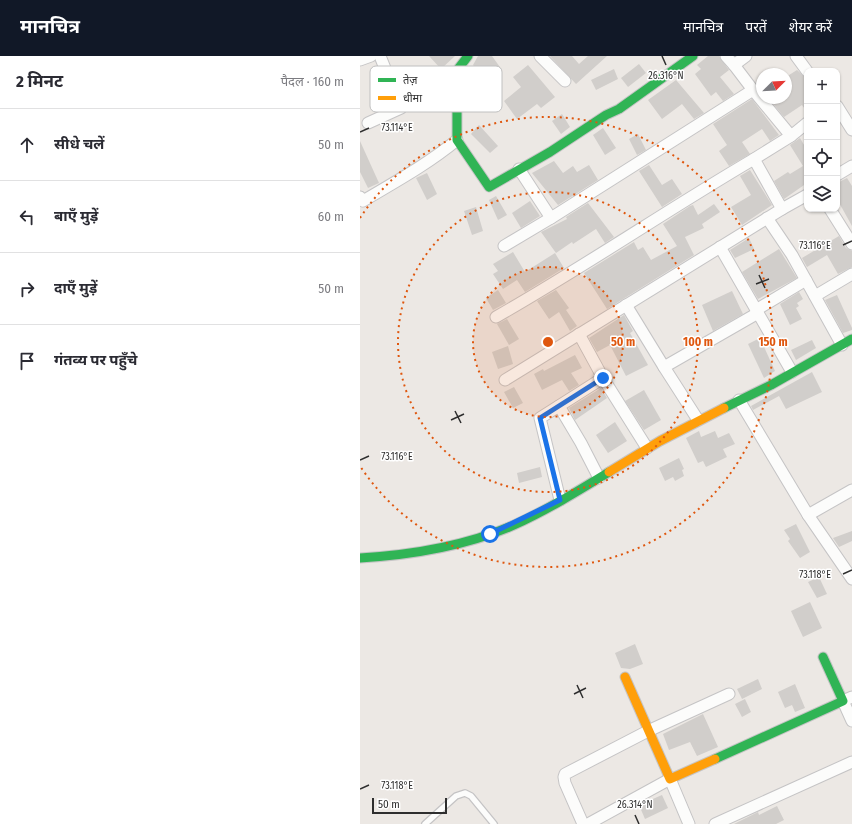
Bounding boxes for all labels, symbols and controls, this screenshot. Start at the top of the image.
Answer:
text: मानचित्र [20,15,80,38]
text: मानचित्र [683,19,723,36]
text: परतें [745,19,767,36]
text: शेयर करें [789,19,832,36]
legend [370,66,502,112]
north arrow [756,68,792,104]
map controls [804,68,840,212]
button: + [804,68,840,104]
text: 26.316°N [648,70,684,82]
text: 2 मिनट [16,71,63,92]
text: पैदल · 160 m [281,74,344,89]
text: तेज़ [403,74,418,87]
text: धीमा [403,92,422,105]
button: − [804,104,840,140]
text: 73.114°E [381,122,413,134]
icon: ahead [16,134,38,156]
text: सीधे चलें [54,135,104,153]
text: 50 m [318,137,344,152]
button: locate [804,140,840,176]
button: layers [804,176,840,212]
icon: left [16,206,38,228]
text: बाएँ मुड़ें [54,207,98,225]
text: 60 m [318,209,344,224]
text: 73.116°E [799,240,831,252]
icon: right [16,278,38,300]
text: दाएँ मुड़ें [54,279,97,297]
text: 50 m [318,281,344,296]
centre of rings [541,335,555,349]
text: 50 m [611,335,635,349]
text: 100 m [683,335,713,349]
text: 150 m [758,335,788,349]
icon: arrive [16,350,38,372]
text: गंतव्य पर पहुँचे [54,351,137,369]
route end [594,369,612,387]
text: 73.116°E [381,451,413,463]
route start [481,525,499,543]
text: 73.118°E [799,569,831,581]
text: 73.118°E [381,780,413,792]
scale bar [372,796,447,815]
text: 50 m [378,798,400,811]
text: 26.314°N [617,799,653,811]

